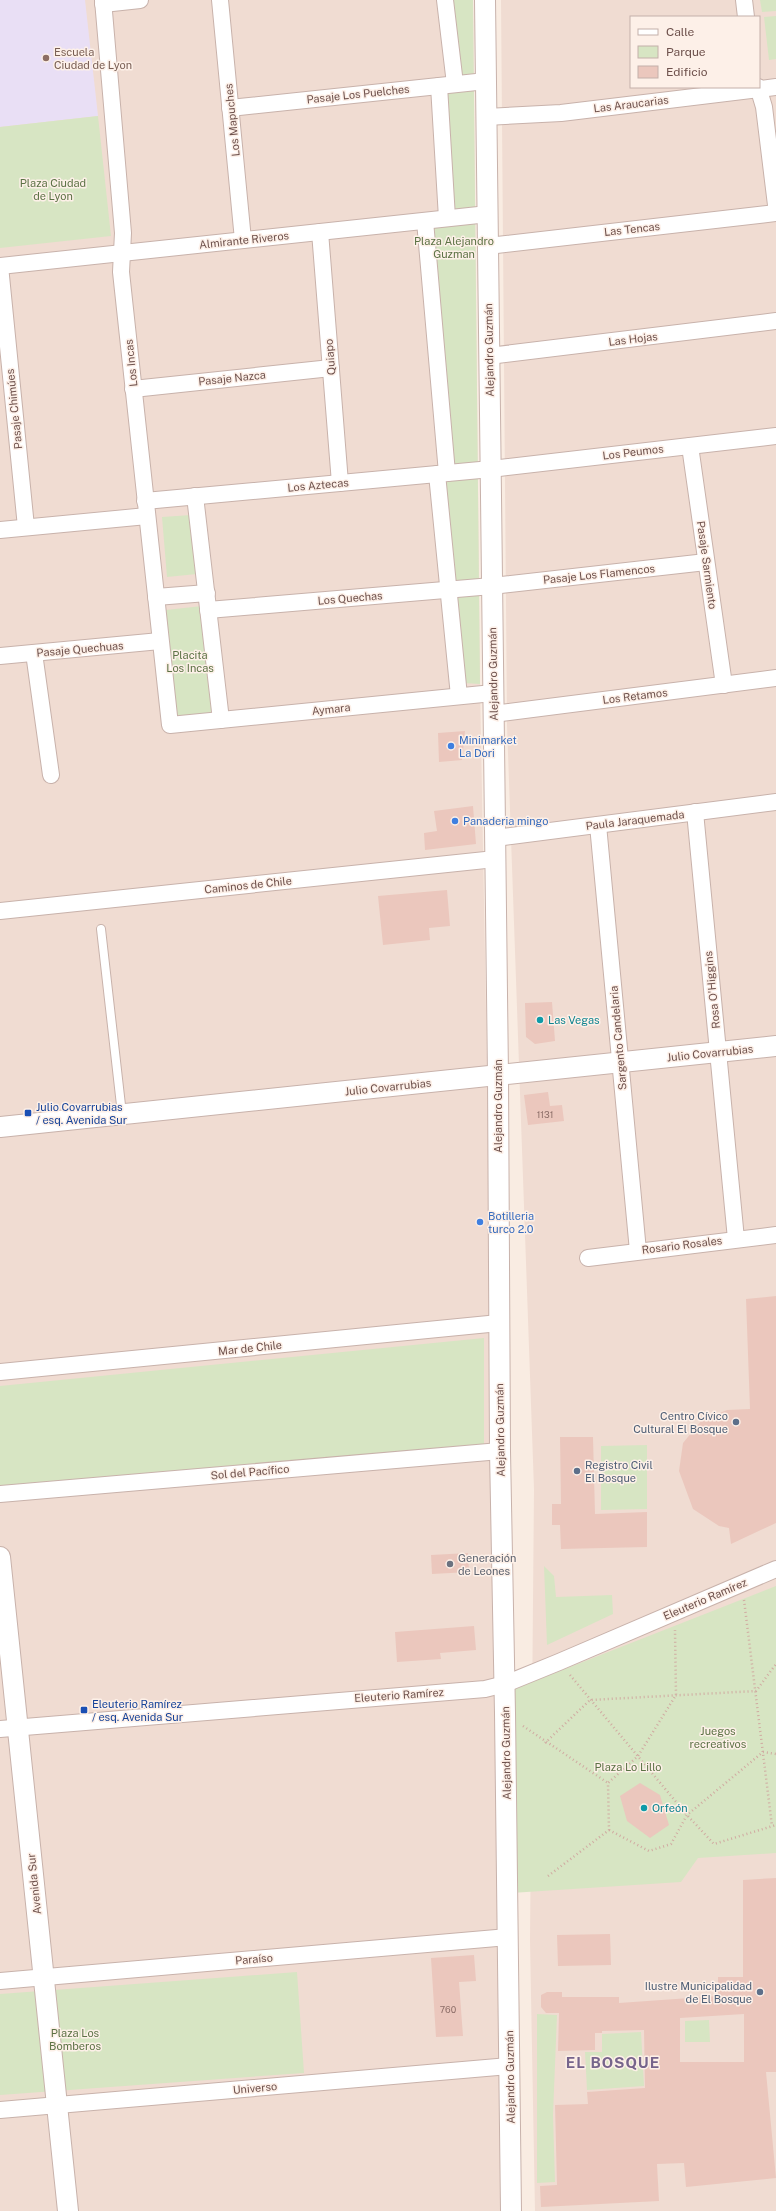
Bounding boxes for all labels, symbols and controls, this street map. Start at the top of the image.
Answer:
legend [630,16,760,88]
text: Calle [666,25,695,39]
text: Parque [666,45,706,59]
place label: Escuela Ciudad de Lyon [54,46,132,71]
marker: Escuela Ciudad de Lyon [41,53,51,63]
text: Edificio [666,65,708,79]
street label: Los Mapuches [222,83,242,157]
street label: Pasaje Los Puelches [306,83,411,105]
street label: Las Araucarias [593,93,670,115]
park label: Plaza Ciudad de Lyon [20,177,86,202]
street label: Las Tencas [603,220,661,238]
street label: Almirante Riveros [198,229,290,251]
park label: Plaza Alejandro Guzman [414,235,494,260]
street label: Alejandro Guzmán [482,303,496,397]
street label: Las Hojas [608,330,659,348]
street label: Los Incas [123,338,139,387]
street label: Quiapo [322,338,338,376]
street label: Pasaje Chimúes [4,368,24,450]
street label: Pasaje Nazca [198,368,266,388]
street label: Los Peumos [602,442,665,462]
street label: Los Aztecas [287,476,350,494]
street label: Pasaje Sarmiento [695,520,719,610]
street label: Pasaje Los Flamencos [542,562,656,586]
street label: Los Quechas [317,589,383,607]
street label: Alejandro Guzmán [486,627,500,721]
street label: Pasaje Quechuas [36,639,124,659]
park label: Placita Los Incas [166,649,214,674]
street label: Los Retamos [602,686,669,706]
street label: Aymara [311,701,351,717]
place label: Minimarket La Dori [459,734,517,759]
marker: Minimarket La Dori [446,741,456,751]
street label: Paula Jaraquemada [585,808,685,832]
place label: Panaderia mingo [463,815,549,827]
marker: Panaderia mingo [450,816,460,826]
street label: Caminos de Chile [204,874,292,896]
street label: Rosa O'Higgins [702,950,722,1029]
street label: Sargento Candelaria [607,985,629,1091]
place label: Las Vegas [548,1014,600,1026]
marker: Las Vegas [535,1015,545,1025]
street label: Julio Covarrubias [666,1042,754,1063]
street label: Alejandro Guzmán [492,1059,504,1153]
street label: Julio Covarrubias [344,1076,432,1097]
place label: Julio Covarrubias / esq. Avenida Sur [36,1101,127,1126]
marker: Julio Covarrubias / esq. Avenida Sur [23,1108,33,1118]
house number: 1131 [537,1109,553,1120]
place label: Botilleria turco 2.0 [488,1210,534,1235]
marker: Botilleria turco 2.0 [475,1217,485,1227]
street label: Rosario Rosales [641,1234,723,1256]
street label: Mar de Chile [218,1339,282,1357]
street label: Alejandro Guzmán [493,1383,507,1477]
place label: Centro Cívico Cultural El Bosque [633,1410,728,1435]
marker: Centro Cívico Cultural El Bosque [731,1417,741,1427]
place label: Registro Civil El Bosque [585,1459,653,1484]
street label: Sol del Pacífico [210,1463,290,1481]
marker: Registro Civil El Bosque [572,1466,582,1476]
place label: Generación de Leones [458,1552,516,1577]
marker: Generación de Leones [445,1559,455,1569]
street label: Eleuterio Ramírez [661,1576,749,1622]
street label: Eleuterio Ramírez [354,1686,444,1704]
place label: Eleuterio Ramírez / esq. Avenida Sur [92,1698,183,1723]
marker: Eleuterio Ramírez / esq. Avenida Sur [79,1705,89,1715]
street label: Alejandro Guzmán [499,1706,513,1800]
park label: Juegos recreativos [690,1725,747,1750]
park label: Plaza Lo Lillo [595,1761,662,1773]
place label: Orfeón [652,1802,687,1814]
marker: Orfeón [639,1803,649,1813]
street label: Avenida Sur [25,1853,43,1915]
street label: Paraíso [235,1951,273,1967]
place label: Ilustre Municipalidad de El Bosque [645,1980,752,2005]
marker: Ilustre Municipalidad de El Bosque [755,1987,765,1997]
house number: 760 [440,2004,457,2015]
park label: Plaza Los Bomberos [49,2027,101,2052]
street label: Alejandro Guzmán [503,2030,517,2124]
district label: EL BOSQUE [566,2054,660,2071]
street label: Universo [232,2080,278,2096]

